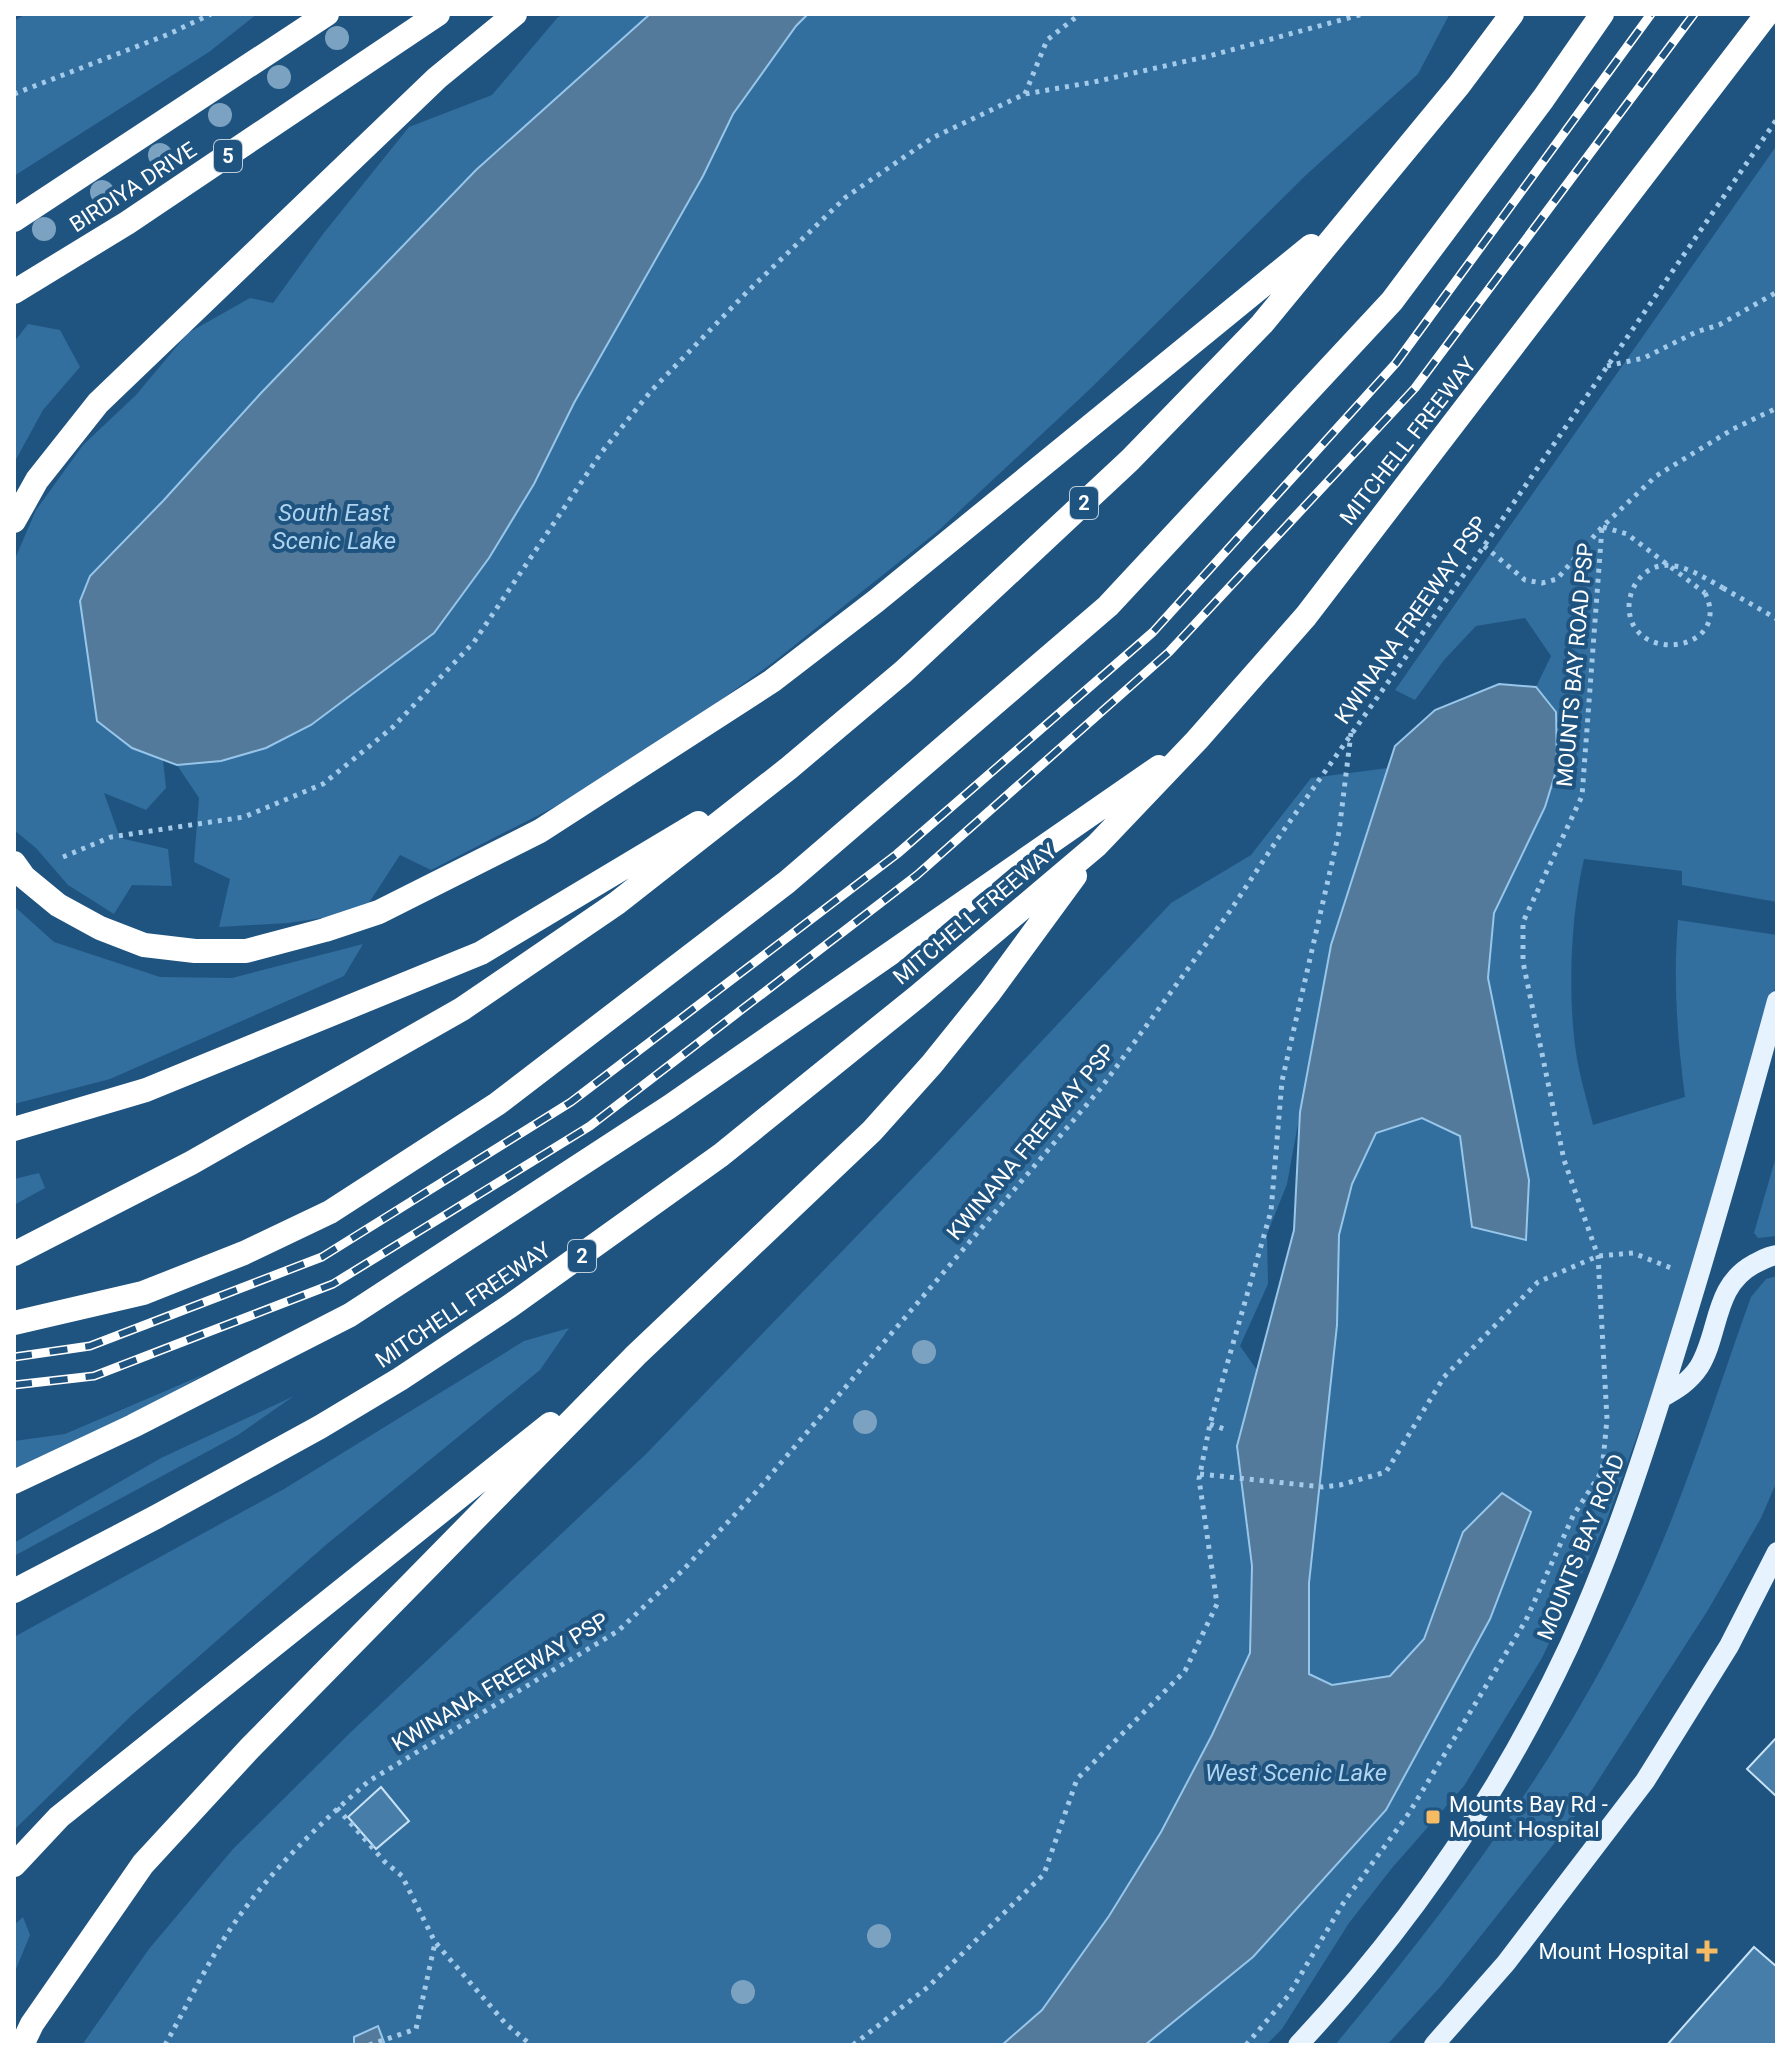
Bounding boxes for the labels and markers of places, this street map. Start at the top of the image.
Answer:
place label: Mounts Bay Rd - Mount Hospital [1449,1792,1608,1842]
marker: Mounts Bay Rd - Mount Hospital [1424,1808,1442,1826]
place label: Mount Hospital [1539,1939,1689,1964]
marker: Mount Hospital [1696,1940,1718,1962]

